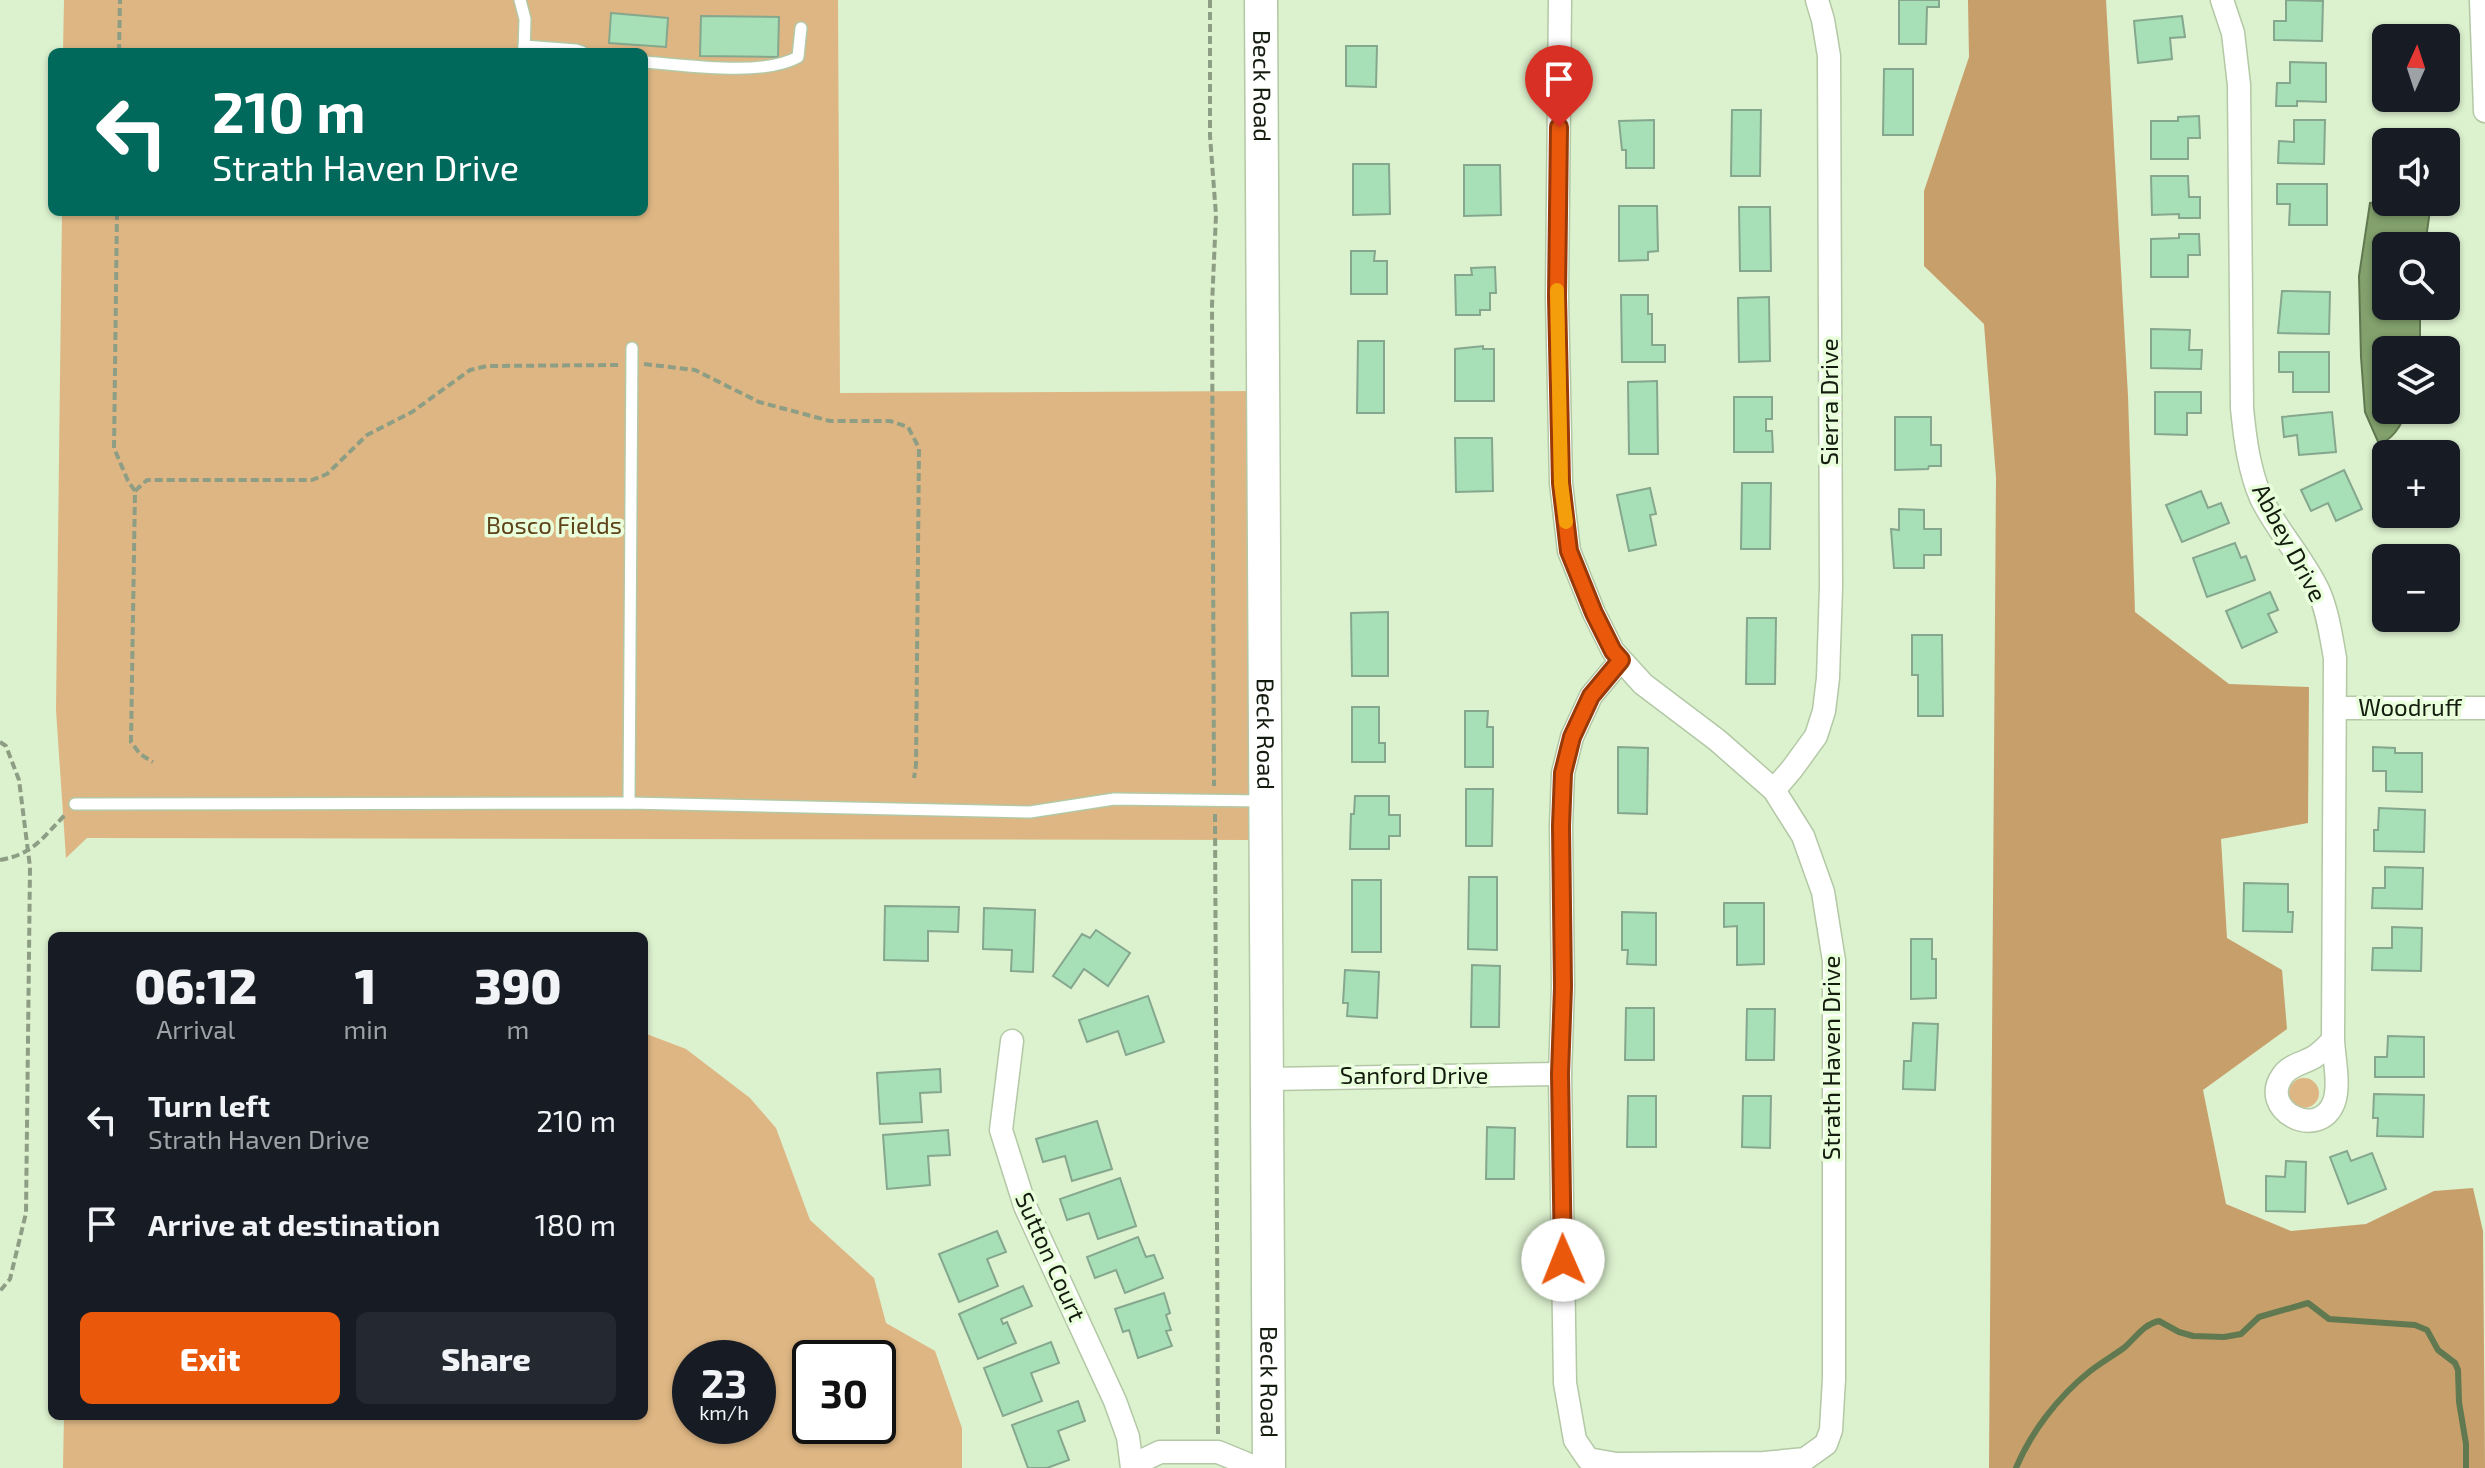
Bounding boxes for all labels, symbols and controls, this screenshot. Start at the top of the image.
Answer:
north arrow [2372,24,2460,112]
map controls [2372,24,2460,632]
street label: Beck Road [1248,30,1278,142]
pin [1525,45,1593,127]
icon: arrive [1537,57,1581,101]
text: 210 m [212,77,366,144]
icon: left [80,80,184,184]
button: sound [2372,128,2460,216]
text: Strath Haven Drive [212,145,519,188]
button: search [2372,232,2460,320]
button: layers [2372,336,2460,424]
street label: Sierra Drive [1814,338,1843,466]
button: + [2372,440,2460,528]
street label: Abbey Drive [2247,478,2334,606]
park label: Bosco Fields [486,510,622,539]
button: − [2372,544,2460,632]
street label: Beck Road [1252,678,1281,790]
street label: Woodruff [2358,692,2463,721]
text: 06:12 [134,956,257,1014]
text: 1 [355,956,377,1014]
text: 390 [474,956,562,1014]
street label: Strath Haven Drive [1816,956,1845,1160]
text: Arrival [156,1013,235,1044]
text: min [344,1013,388,1044]
text: m [507,1013,529,1044]
street label: Sanford Drive [1340,1060,1488,1089]
text: Turn left [148,1087,270,1123]
icon: left [80,1098,124,1142]
text: 210 m [536,1102,616,1138]
text: Strath Haven Drive [148,1123,370,1154]
street label: Sutton Court [1010,1187,1093,1325]
icon: arrive [80,1202,124,1246]
text: Arrive at destination [148,1206,440,1242]
text: 180 m [535,1206,616,1242]
position arrow [1521,1218,1605,1302]
button: Exit [80,1312,340,1404]
button: Share [356,1312,616,1404]
street label: Beck Road [1255,1326,1285,1438]
speed limit sign: 30 [792,1340,896,1444]
text: 23 [701,1358,747,1406]
text: km/h [699,1400,749,1424]

